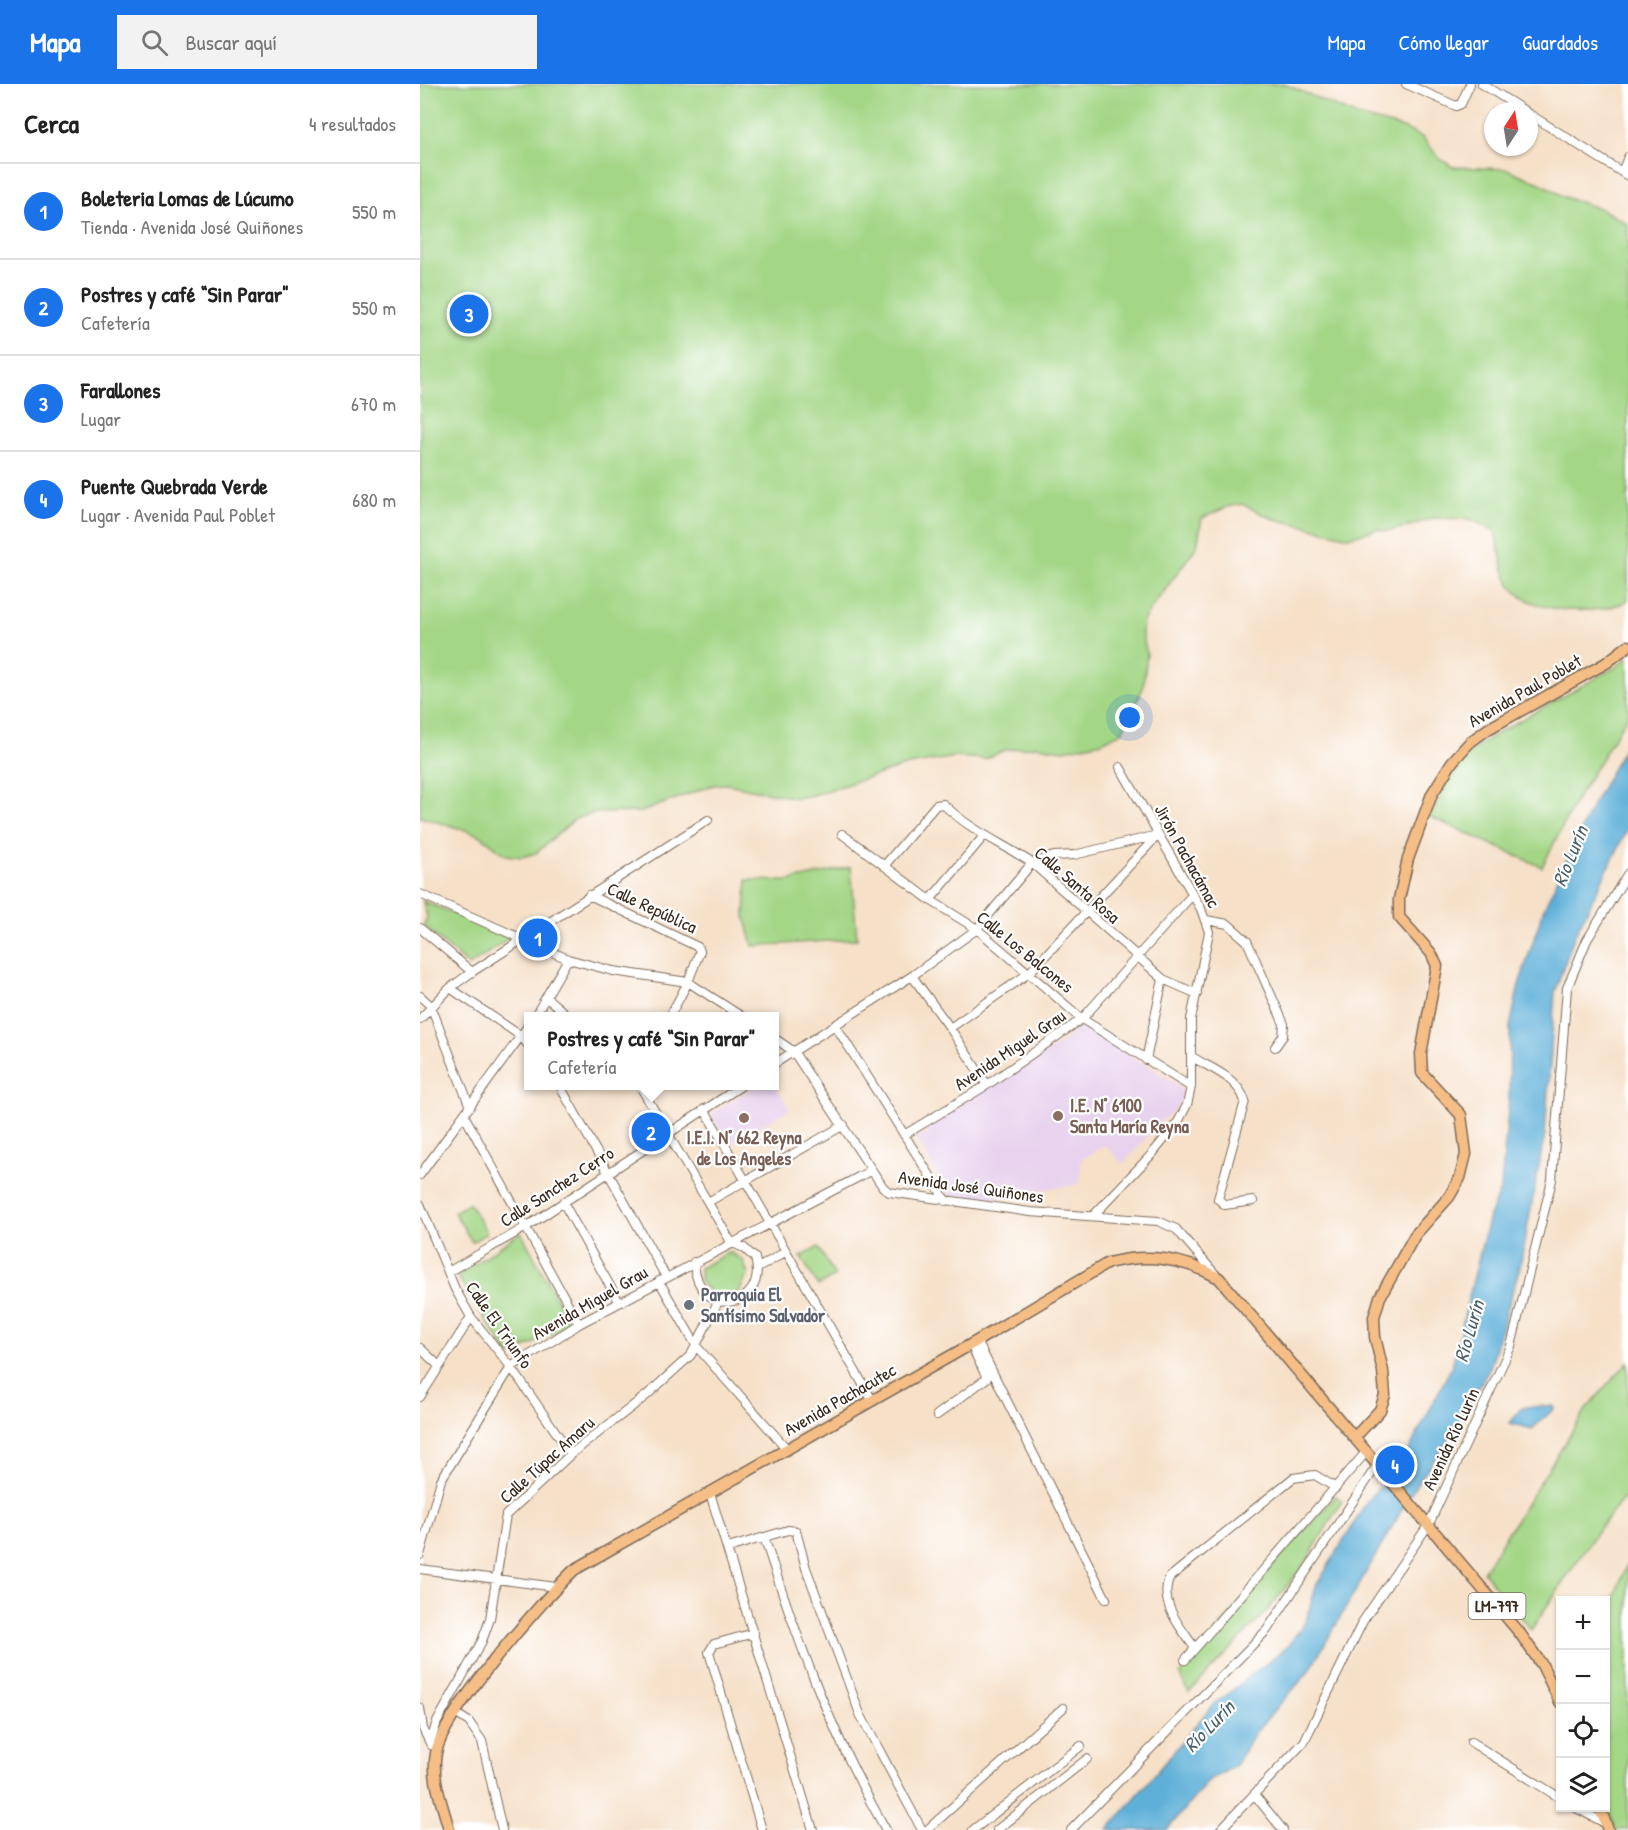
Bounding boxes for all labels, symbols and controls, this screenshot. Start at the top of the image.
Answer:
search box [117,15,537,69]
text: Mapa [30,23,81,61]
icon: search [138,26,171,59]
text: Buscar aquí [186,27,277,57]
text: Mapa [1327,28,1365,57]
text: Cómo llegar [1398,28,1489,57]
text: Guardados [1522,28,1598,57]
north arrow [1484,102,1538,156]
text: Cerca [24,106,79,141]
text: 4 resultados [309,110,396,137]
text: Boleteria Lomas de Lúcumo [81,183,294,213]
text: 1 [40,198,47,225]
text: 550 m [352,198,396,225]
text: Tienda · Avenida José Quiñones [81,213,303,240]
text: Postres y café “Sin Parar" [81,279,289,309]
pin: 3 [449,292,488,336]
text: 2 [39,294,48,321]
text: 550 m [352,294,396,321]
text: Cafetería [81,309,150,336]
text: Farallones [81,375,161,405]
text: 3 [39,390,48,417]
text: 670 m [351,390,396,417]
text: Lugar [81,405,121,432]
text: Puente Quebrada Verde [81,471,268,501]
text: 4 [40,486,47,513]
text: 680 m [352,486,396,513]
text: Lugar · Avenida Paul Poblet [81,501,275,528]
street label: Avenida Paul Poblet [1464,648,1587,733]
your location [1115,703,1144,732]
street label: Jirón Pachacámac [1149,799,1226,912]
water label: Río Lurín [1545,820,1595,890]
street label: Calle Santa Rosa [1029,840,1126,929]
street label: Calle República [603,876,701,939]
street label: Calle Los Balcones [971,905,1079,999]
pin: 1 [518,916,558,960]
street label: Avenida Miguel Grau [949,1003,1070,1096]
popup [524,1012,779,1090]
text: Postres y café “Sin Parar" [548,1023,755,1053]
text: Cafetería [548,1053,616,1080]
place label: I.E. N° 6100 Santa María Reyna [1070,1093,1190,1140]
marker: I.E. N° 6100 Santa María Reyna [1051,1109,1065,1123]
pin: 2 [632,1110,670,1154]
marker: I.E.I. N° 662 Reyna de Los Angeles [737,1111,751,1125]
place label: I.E.I. N° 662 Reyna de Los Angeles [686,1125,802,1172]
street label: Calle Sanchez Cerro [495,1140,619,1233]
street label: Avenida José Quiñones [897,1164,1045,1209]
street label: Avenida Miguel Grau [527,1259,652,1346]
street label: Calle El Triunfo [460,1276,539,1373]
place label: Parroquia El Santísimo Salvador [701,1282,825,1328]
water label: Río Lurín [1447,1295,1491,1365]
marker: Parroquia El Santísimo Salvador [682,1298,696,1312]
street label: Avenida Pachacutec [779,1357,900,1442]
street label: Avenida Río Lurín [1416,1384,1485,1494]
street label: Calle Túpac Amaru [494,1410,600,1509]
pin: 4 [1376,1442,1414,1488]
road number: LM-797 [1468,1593,1526,1619]
map controls [1556,1596,1610,1812]
button: + [1556,1596,1610,1650]
button: − [1556,1650,1610,1704]
water label: Río Lurín [1177,1692,1242,1758]
button: locate [1556,1704,1610,1758]
button: layers [1556,1758,1610,1812]

